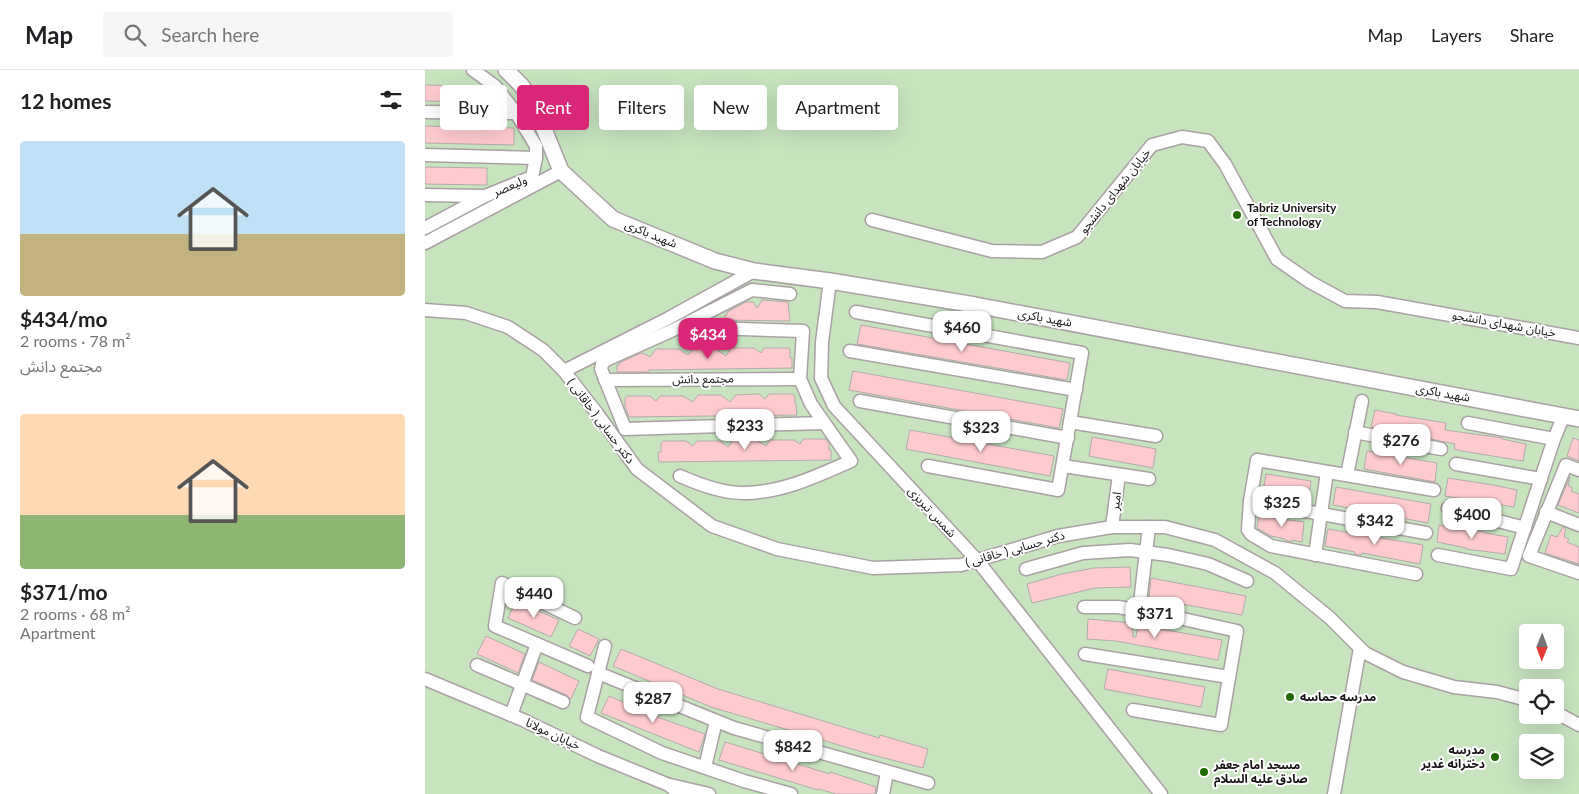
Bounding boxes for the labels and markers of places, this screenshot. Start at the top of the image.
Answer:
place label: Tabriz University of Technology [1247,200,1337,229]
marker: Tabriz University of Technology [1231,209,1243,221]
pin: $460 [932,310,992,353]
pin: $434 [678,318,738,360]
pin: $233 [715,408,775,451]
pin: $323 [951,410,1011,453]
pin: $276 [1371,424,1431,466]
pin: $325 [1252,486,1312,528]
pin: $400 [1442,498,1502,540]
pin: $342 [1345,504,1405,546]
pin: $440 [504,576,564,619]
pin: $371 [1125,596,1185,639]
pin: $287 [623,682,683,724]
place label: مدرسه حماسه [1300,689,1376,704]
marker: مدرسه حماسه [1284,691,1296,703]
pin: $842 [763,730,823,772]
place label: مدرسه دخترانه غدیر [1420,742,1485,771]
marker: مدرسه دخترانه غدیر [1489,751,1501,763]
place label: مسجد امام جعفر صادق علیه السلام [1213,757,1308,788]
marker: مسجد امام جعفر صادق علیه السلام [1198,766,1210,778]

